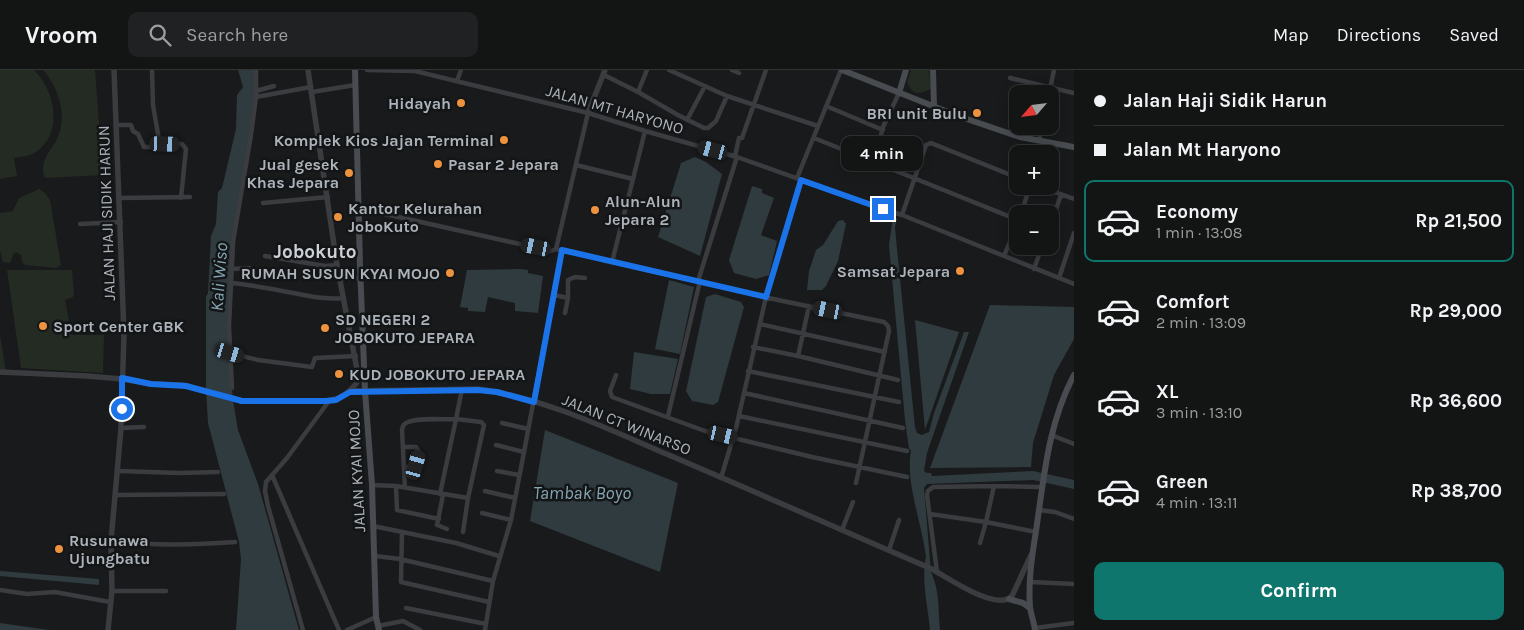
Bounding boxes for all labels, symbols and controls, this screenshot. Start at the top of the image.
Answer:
search box [128,12,478,57]
text: Vroom [25,21,98,49]
icon: search [146,21,174,49]
text: Search here [186,24,288,46]
text: Map [1273,24,1309,46]
text: Directions [1337,24,1421,46]
text: Saved [1449,24,1499,46]
street label: JALAN MT HARYONO [544,81,686,138]
north arrow [1009,85,1059,135]
map controls [1009,85,1059,255]
text: Jalan Haji Sidik Harun [1124,90,1327,112]
place label: Hidayah [388,94,451,113]
marker: Hidayah [455,97,467,109]
place label: BRI unit Bulu [867,104,967,123]
marker: BRI unit Bulu [971,107,983,119]
street label: JALAN HAJI SIDIK HARUN [94,125,119,301]
place label: Komplek Kios Jajan Terminal [274,131,494,150]
marker: Komplek Kios Jajan Terminal [498,134,510,146]
car [149,136,180,152]
callout: 4 min [842,136,924,172]
car [696,139,729,161]
text: Jalan Mt Haryono [1124,139,1281,161]
text: 4 min [860,144,904,163]
button: + [1009,145,1059,195]
place label: Jual gesek Khas Jepara [246,155,340,192]
place label: Pasar 2 Jepara [448,155,559,174]
marker: Pasar 2 Jepara [432,158,444,170]
marker: Jual gesek Khas Jepara [343,167,355,179]
place label: Alun-Alun Jepara 2 [605,192,681,229]
route end [872,198,894,220]
place label: Kantor Kelurahan JoboKuto [348,199,482,236]
icon: car [1096,199,1141,244]
text: Economy [1156,201,1238,223]
marker: Alun-Alun Jepara 2 [589,204,601,216]
button: − [1009,205,1059,255]
text: Rp 21,500 [1415,210,1502,232]
marker: Kantor Kelurahan JoboKuto [332,211,344,223]
text: 1 min · 13:08 [1156,223,1243,242]
car [519,237,552,257]
district label: Jobokuto [273,241,357,263]
water label: Kali Wiso [206,242,232,312]
place label: Samsat Jepara [837,262,950,281]
place label: RUMAH SUSUN KYAI MOJO [241,264,440,283]
marker: Samsat Jepara [954,265,966,277]
marker: RUMAH SUSUN KYAI MOJO [444,267,456,279]
icon: car [1096,289,1141,334]
text: Comfort [1156,291,1230,313]
car [811,300,844,320]
text: Rp 29,000 [1409,300,1502,322]
place label: SD NEGERI 2 JOBOKUTO JEPARA [335,310,475,347]
text: 2 min · 13:09 [1156,313,1246,332]
place label: Sport Center GBK [53,317,185,336]
marker: Sport Center GBK [37,320,49,332]
marker: SD NEGERI 2 JOBOKUTO JEPARA [319,322,331,334]
car [213,341,246,365]
place label: KUD JOBOKUTO JEPARA [349,365,525,384]
marker: KUD JOBOKUTO JEPARA [333,368,345,380]
icon: car [1096,379,1141,424]
text: XL [1156,381,1178,403]
street label: JALAN CT WINARSO [560,390,694,459]
text: Rp 36,600 [1410,390,1502,412]
route start [111,398,133,420]
text: 3 min · 13:10 [1156,403,1242,422]
street label: JALAN KYAI MOJO [344,409,369,533]
car [706,424,739,446]
car [404,449,427,481]
icon: car [1096,469,1141,514]
text: Green [1156,471,1208,493]
text: Rp 38,700 [1411,480,1502,502]
water label: Tambak Boyo [533,482,631,504]
text: 4 min · 13:11 [1156,493,1238,512]
place label: Rusunawa Ujungbatu [69,531,150,568]
marker: Rusunawa Ujungbatu [53,543,65,555]
button: Confirm [1094,562,1504,620]

